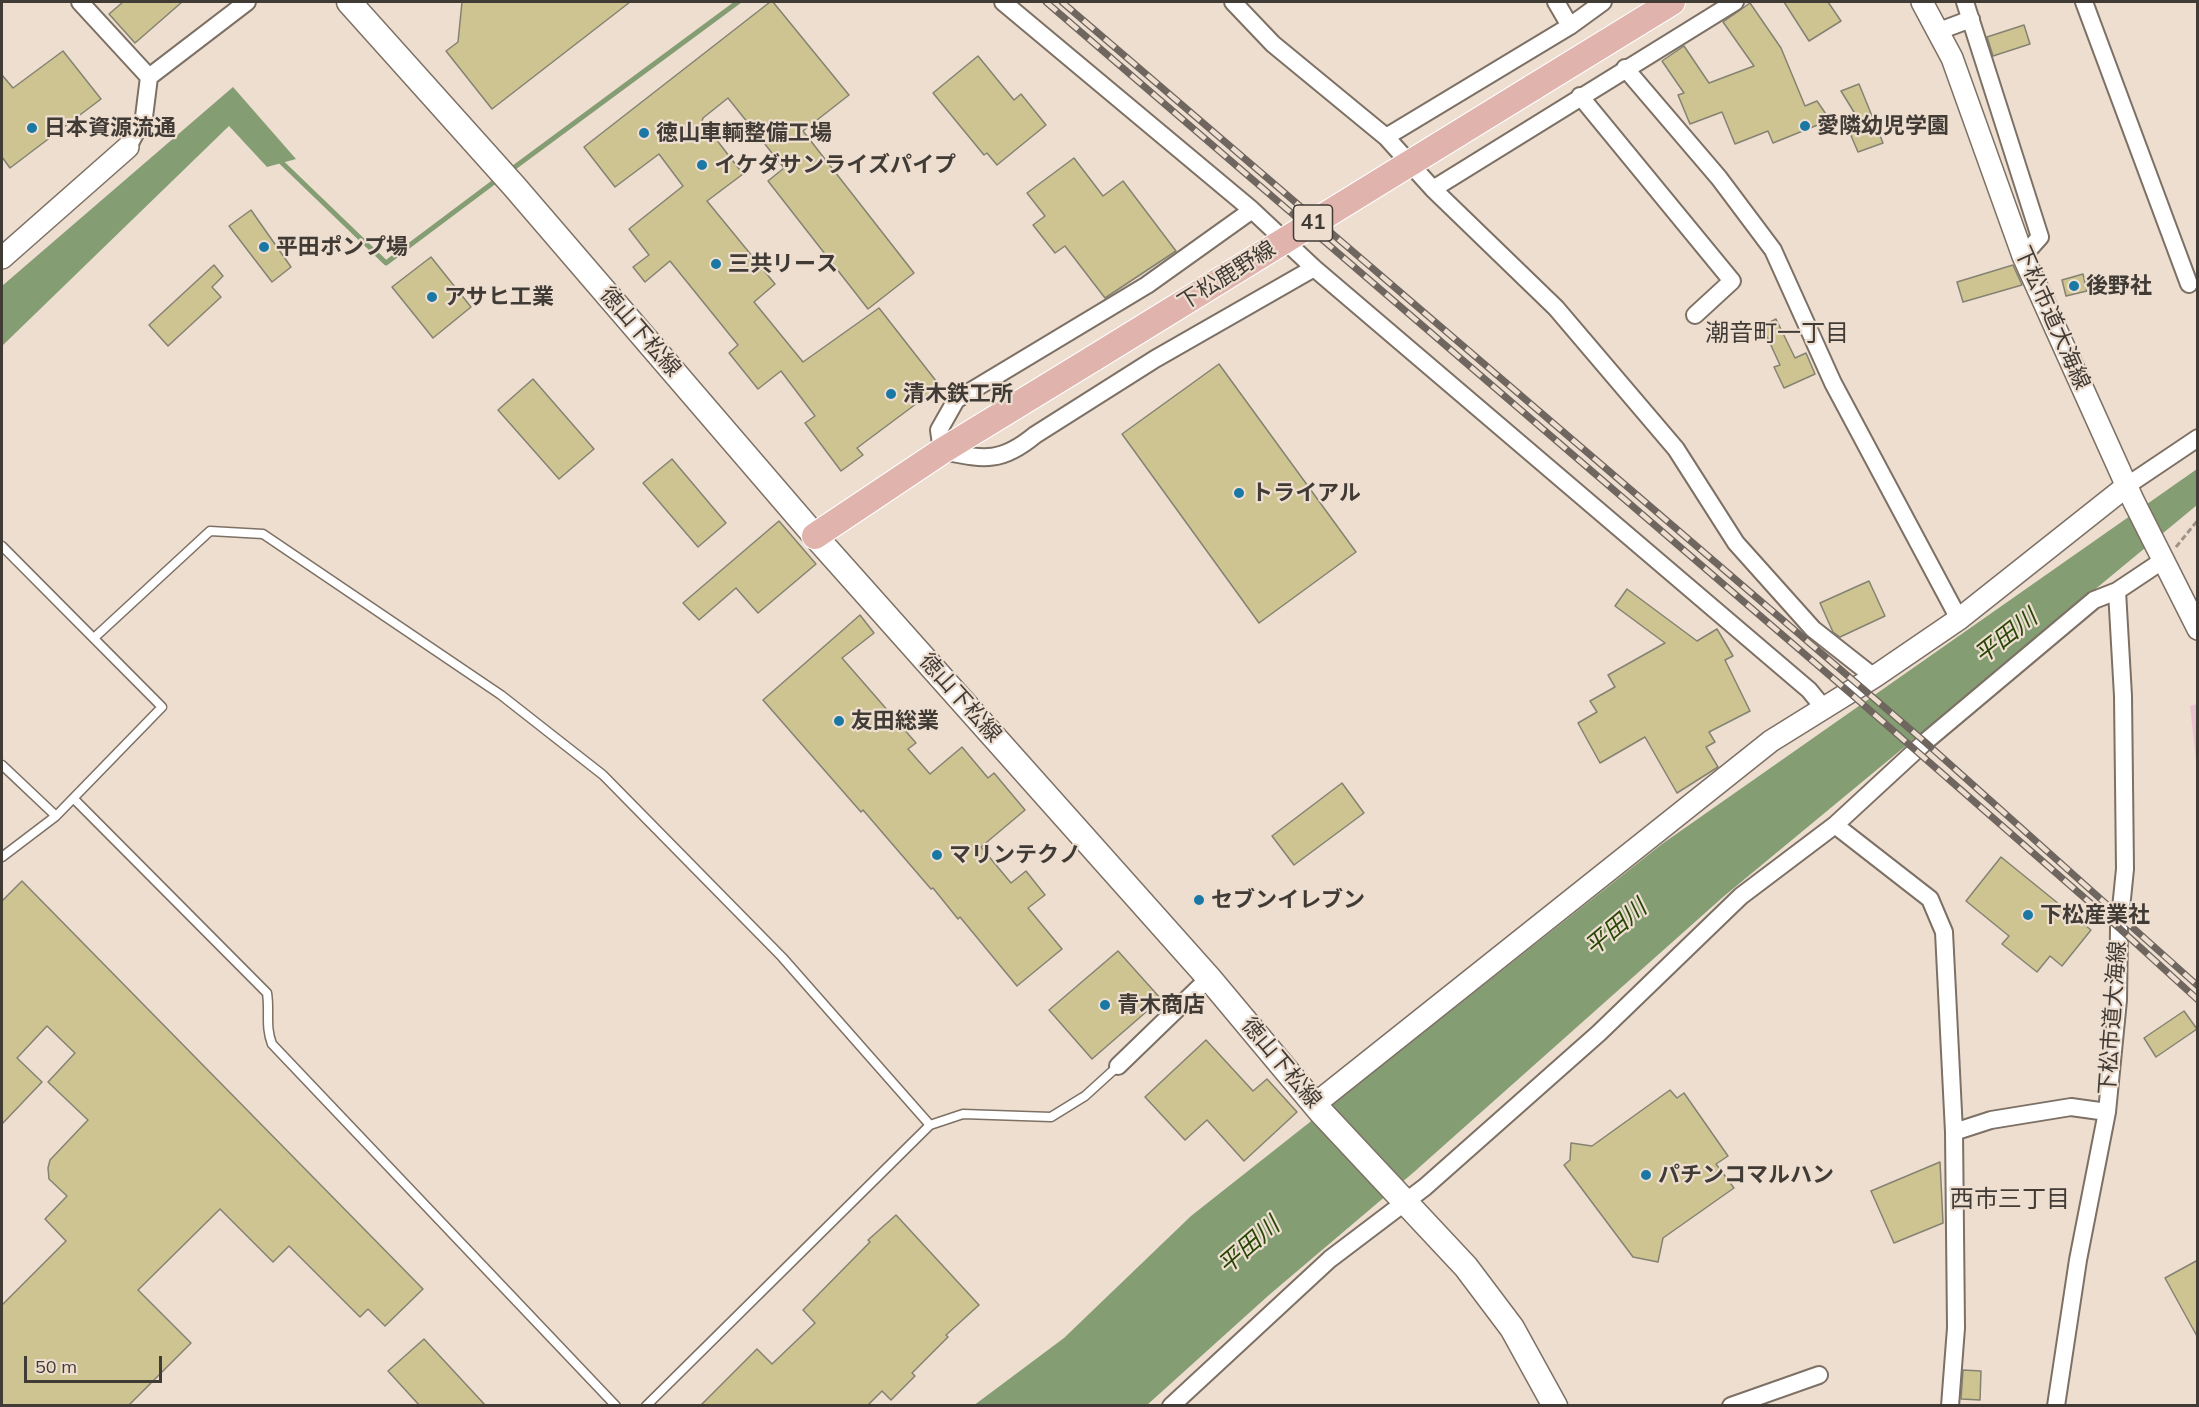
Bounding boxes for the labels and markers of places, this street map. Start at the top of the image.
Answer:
place label: 愛隣幼児学園 [1817,113,1949,139]
place label: 日本資源流通 [44,115,176,141]
marker: 愛隣幼児学園 [1798,119,1812,133]
place label: 徳山車輌整備工場 [656,120,832,146]
marker: 日本資源流通 [25,121,39,135]
marker: 徳山車輌整備工場 [637,126,651,140]
place label: イケダサンライズパイプ [714,152,956,178]
marker: イケダサンライズパイプ [695,158,709,172]
place label: 平田ポンプ場 [276,234,408,260]
marker: 平田ポンプ場 [257,240,271,254]
place label: 三共リース [728,251,838,277]
marker: 三共リース [709,257,723,271]
place label: 後野社 [2086,273,2152,299]
marker: 後野社 [2067,279,2081,293]
place label: アサヒ工業 [444,284,554,310]
marker: アサヒ工業 [425,290,439,304]
place label: 清木鉄工所 [903,381,1013,407]
marker: 清木鉄工所 [884,387,898,401]
place label: トライアル [1251,480,1361,506]
marker: トライアル [1232,486,1246,500]
place label: 友田総業 [851,708,939,734]
marker: 友田総業 [832,714,846,728]
place label: マリンテクノ [949,842,1081,868]
marker: マリンテクノ [930,848,944,862]
place label: セブンイレブン [1211,887,1365,913]
marker: セブンイレブン [1192,893,1206,907]
place label: 下松産業社 [2040,902,2150,928]
marker: 下松産業社 [2021,908,2035,922]
place label: 青木商店 [1117,992,1205,1018]
marker: 青木商店 [1098,998,1112,1012]
place label: パチンコマルハン [1658,1162,1834,1188]
marker: パチンコマルハン [1639,1168,1653,1182]

